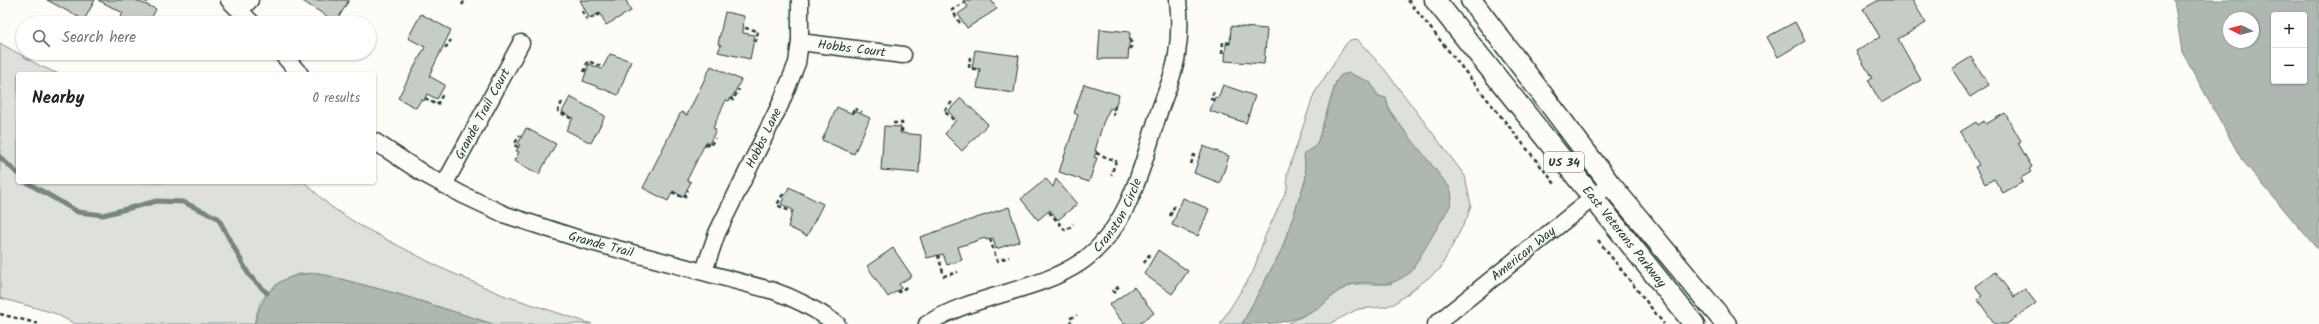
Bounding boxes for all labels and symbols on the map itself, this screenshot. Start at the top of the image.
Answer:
north arrow [2223,12,2259,48]
street label: Hobbs Court [816,34,888,63]
street label: Grande Trail Court [449,64,516,163]
street label: Hobbs Lane [740,104,788,172]
road number: US 34 [1544,152,1584,172]
street label: Cranston Circle [1088,175,1148,258]
street label: East Veterans Parkway [1577,181,1672,293]
street label: American Way [1486,221,1561,286]
street label: Grande Trail [566,225,636,263]

